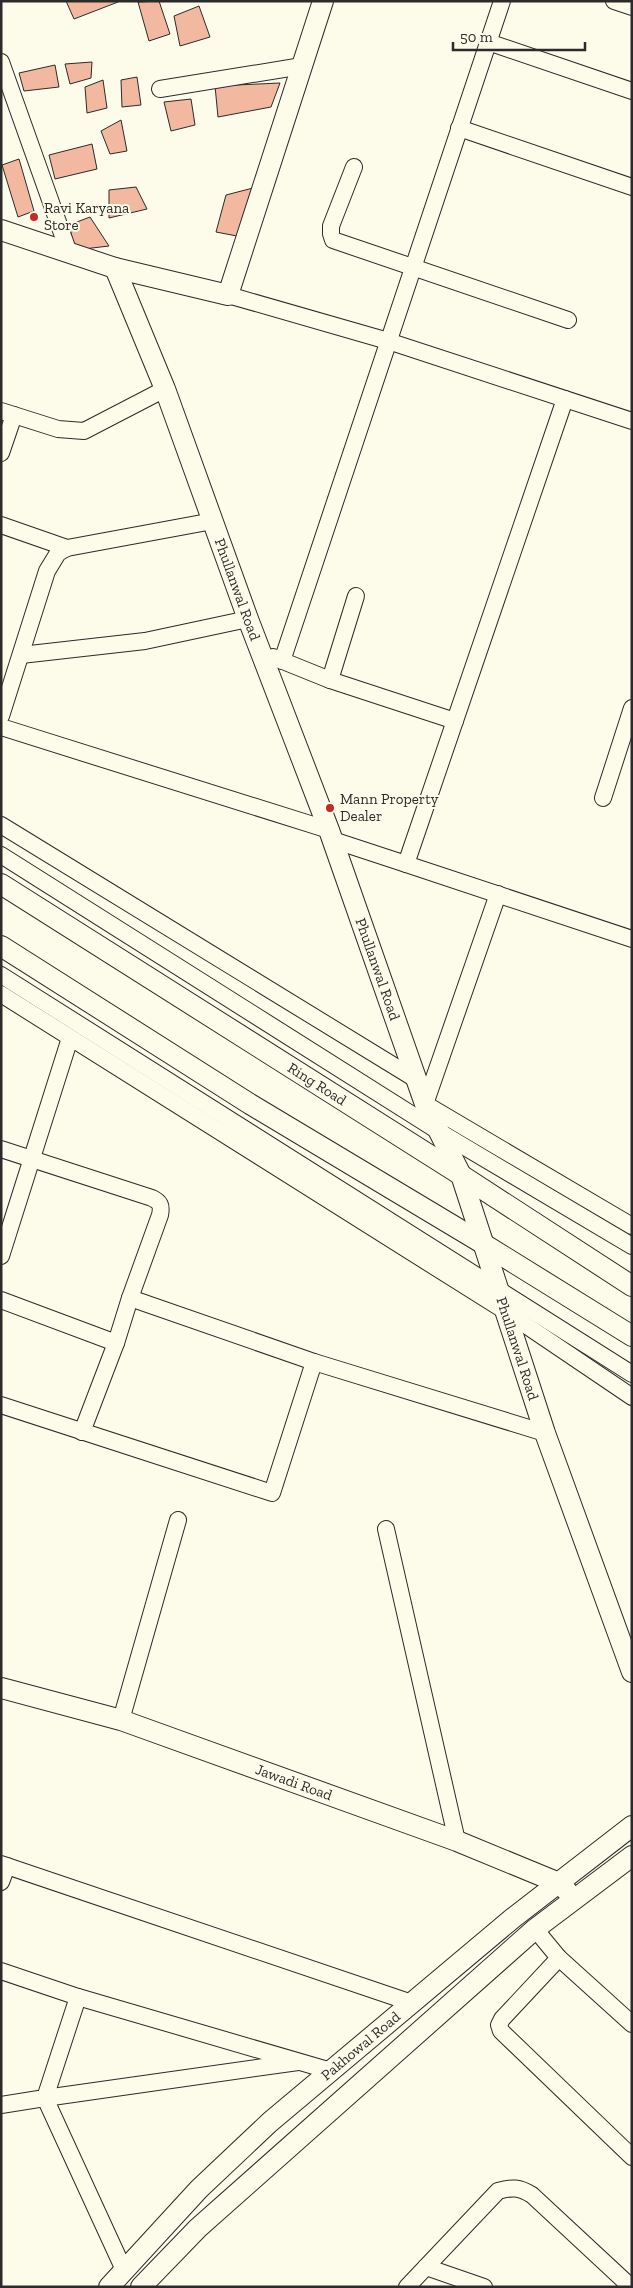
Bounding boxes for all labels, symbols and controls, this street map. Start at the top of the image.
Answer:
scale bar [453,20,586,52]
text: 50 m [460,28,493,46]
place label: Ravi Karyana Store [44,199,129,234]
marker: Ravi Karyana Store [28,211,40,223]
street label: Phullanwal Road [211,536,265,644]
place label: Mann Property Dealer [340,790,439,825]
marker: Mann Property Dealer [324,802,336,814]
street label: Phullanwal Road [352,916,404,1024]
street label: Ring Road [284,1059,350,1110]
street label: Phullanwal Road [492,1295,543,1403]
street label: Jawadi Road [253,1760,335,1805]
street label: Pakhowal Road [317,2007,405,2084]

